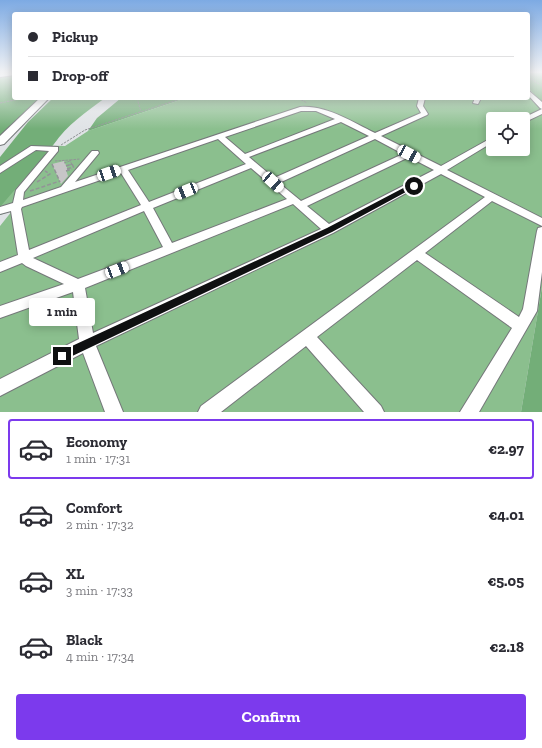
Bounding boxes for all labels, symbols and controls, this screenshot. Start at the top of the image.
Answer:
text: Pickup [52,28,98,46]
text: Drop-off [52,67,108,85]
map controls [486,112,530,156]
button: locate [486,112,530,156]
car [396,143,422,165]
car [96,163,122,183]
car [260,170,286,194]
route start [405,177,423,195]
car [173,181,199,201]
car [104,260,130,280]
callout: 1 min [29,298,95,326]
text: 1 min [47,304,77,319]
route end [53,347,71,365]
icon: car [18,431,54,467]
text: Economy [66,433,127,451]
text: €2.97 [488,440,524,458]
text: 1 min · 17:31 [66,451,130,466]
icon: car [18,497,54,533]
text: Comfort [66,499,122,517]
text: €4.01 [488,506,524,524]
text: 2 min · 17:32 [66,517,134,532]
icon: car [18,563,54,599]
text: XL [66,565,84,583]
text: €5.05 [487,572,524,590]
text: 3 min · 17:33 [66,583,133,598]
icon: car [18,629,54,665]
text: Black [66,631,103,649]
text: €2.18 [489,638,524,656]
text: 4 min · 17:34 [66,649,134,664]
button: Confirm [16,694,526,740]

